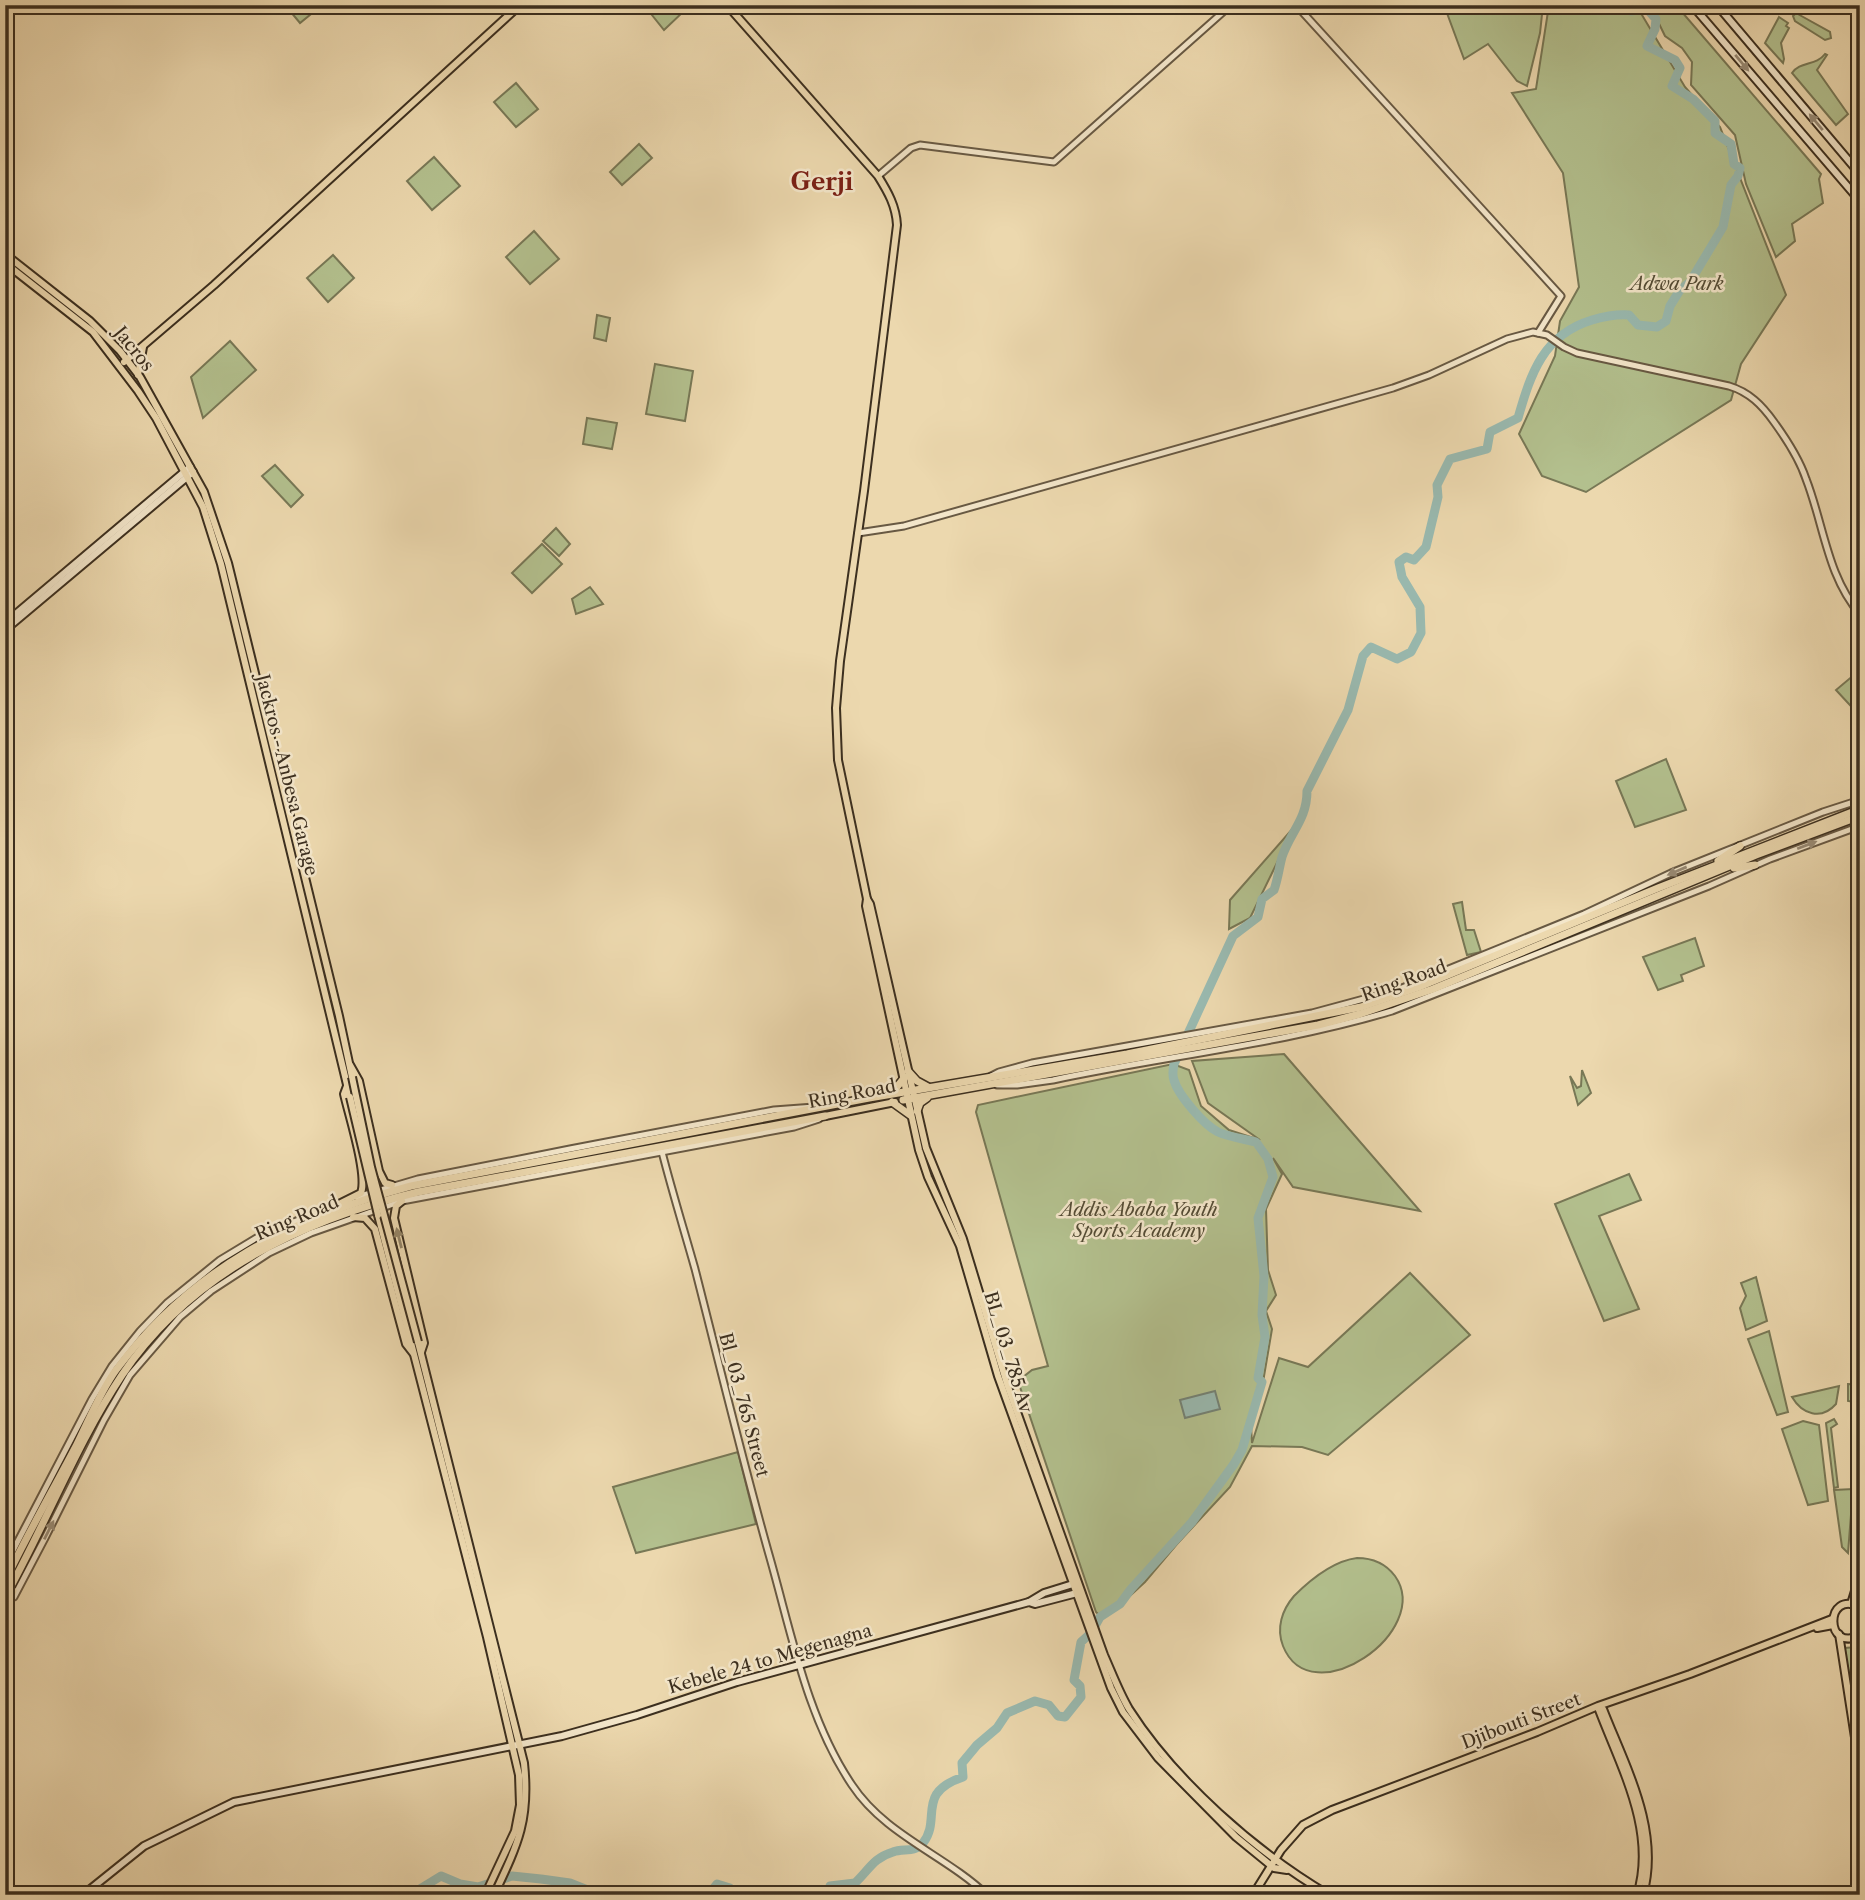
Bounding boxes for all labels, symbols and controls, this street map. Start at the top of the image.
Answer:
one-way arrow [1734,54,1749,71]
one-way arrow [1808,113,1824,131]
district label: Gerji [791,167,854,196]
park label: Adwa Park [1627,273,1724,295]
street label: Jacros [107,320,159,376]
street label: Jackros - Anbesa Garage [251,669,323,878]
one-way arrow [1797,840,1818,851]
one-way arrow [1666,865,1687,876]
street label: Ring Road [1359,955,1449,1007]
street label: Ring Road [806,1075,898,1113]
street label: Ring Road [252,1191,342,1245]
park label: Addis Ababa Youth Sports Academy [1058,1199,1218,1242]
one-way arrow [393,1227,404,1249]
street label: BL_03_785 Av [979,1289,1037,1416]
street label: Bl_03_765 Street [714,1330,774,1480]
one-way arrow [44,1520,55,1540]
street label: Kebele 24 to Megenagna [666,1619,875,1699]
street label: Djibouti Street [1458,1688,1584,1754]

